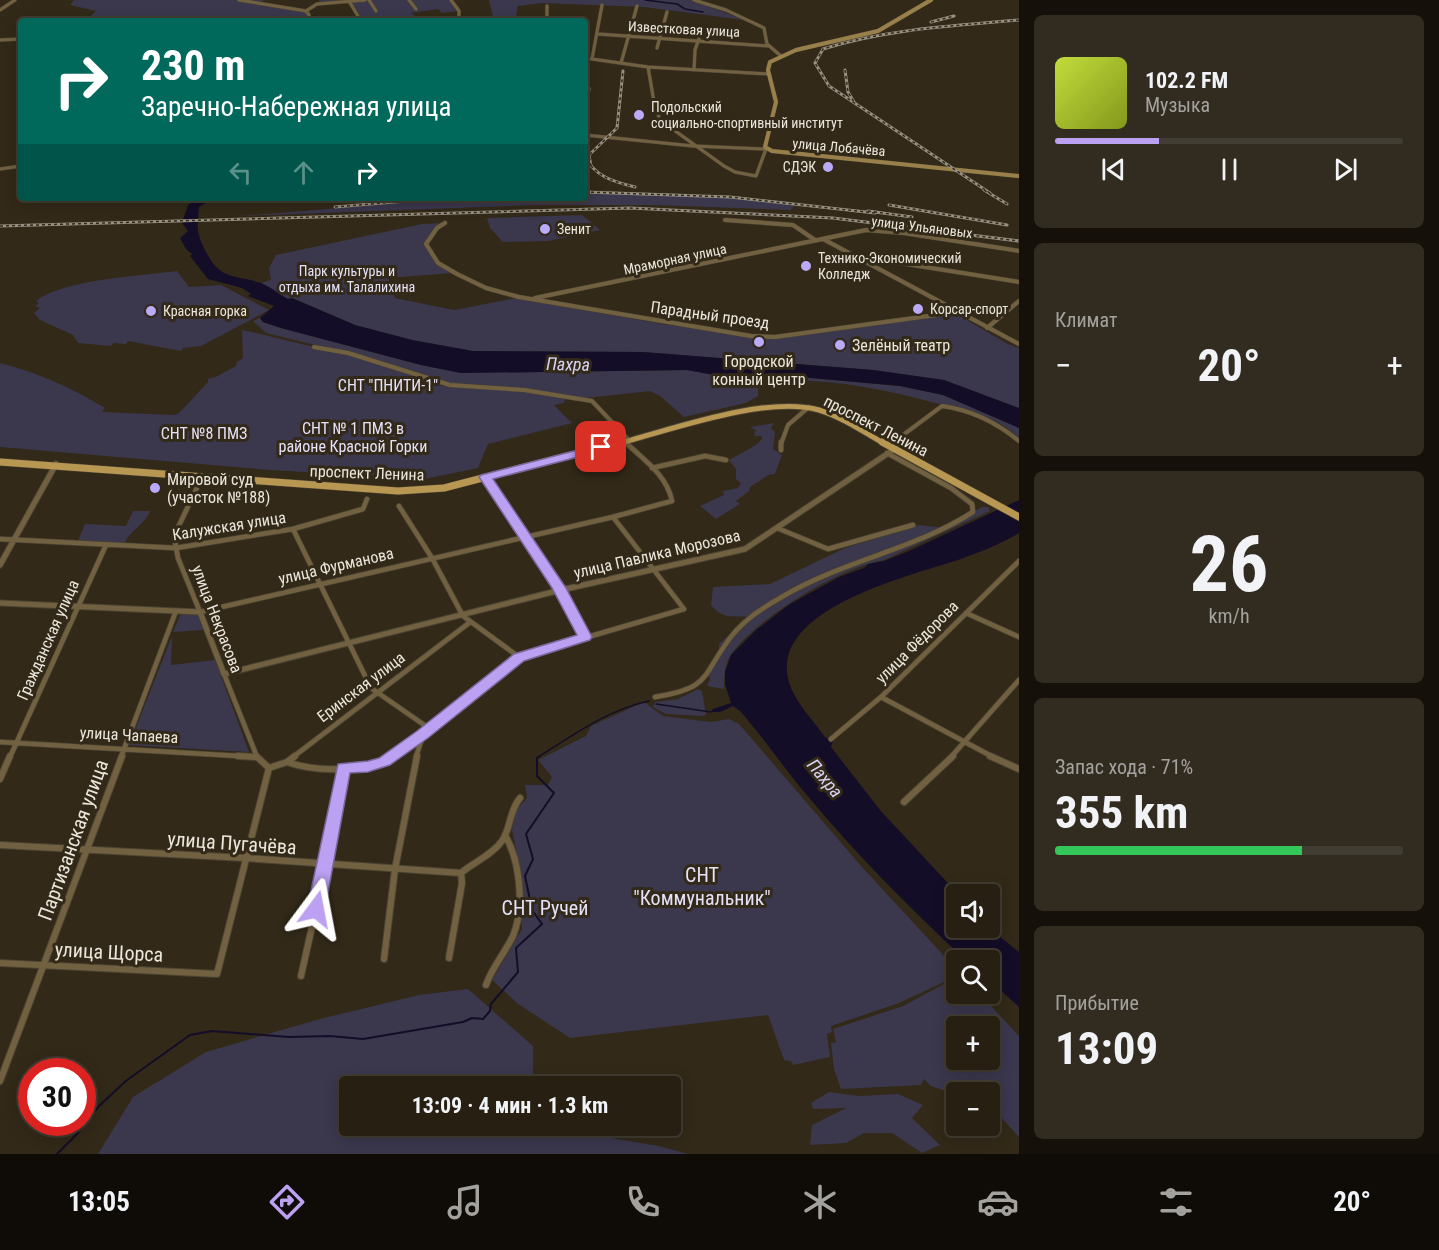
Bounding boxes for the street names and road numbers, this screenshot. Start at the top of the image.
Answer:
street label: Известковая улица [628,18,740,40]
street label: улица Лобачёва [792,135,886,159]
street label: улица Ульяновых [871,213,973,241]
street label: Мраморная улица [622,240,728,278]
street label: Парадный проезд [649,297,771,333]
street label: проспект Ленина [821,391,931,461]
street label: проспект Ленина [309,462,425,484]
street label: Калужская улица [171,508,287,544]
street label: улица Павлика Морозова [572,526,742,582]
street label: улица Фурманова [277,544,395,588]
street label: улица Некрасова [188,562,246,676]
street label: Гражданская улица [13,577,83,703]
street label: улица Фёдорова [872,597,962,687]
street label: Еринская улица [313,648,409,726]
street label: улица Чапаева [79,723,179,747]
street label: Партизанская улица [33,756,113,924]
street label: улица Пугачёва [167,827,297,859]
street label: улица Щорса [54,937,164,967]

